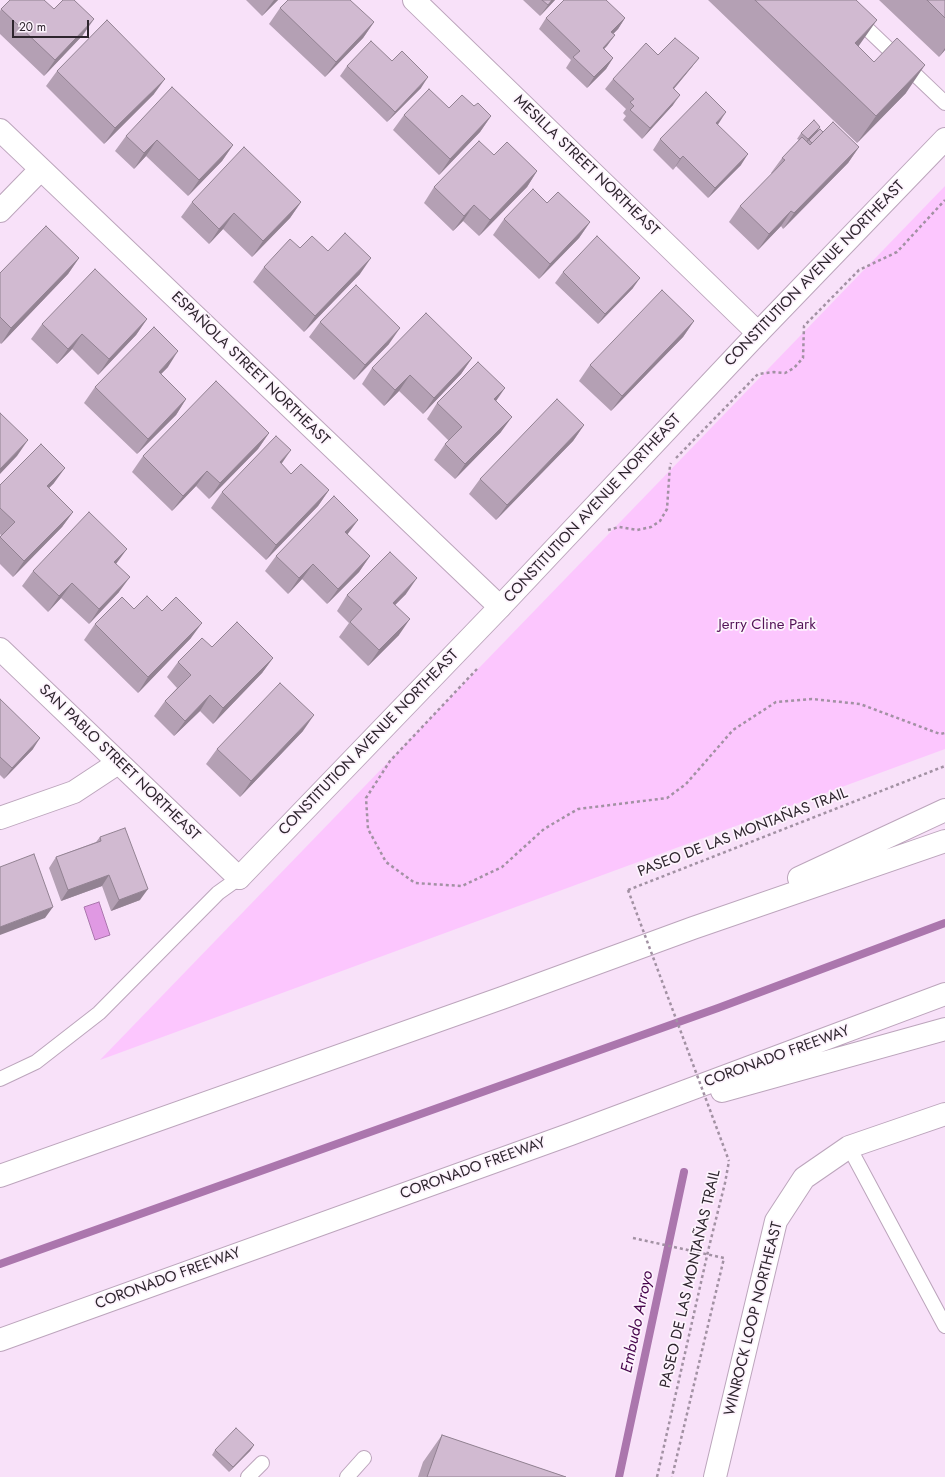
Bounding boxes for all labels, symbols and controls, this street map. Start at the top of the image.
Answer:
scale bar [14,12,91,38]
text: 20 m [19,18,46,36]
street label: MESILLA STREET NORTHEAST [510,92,662,240]
street label: CONSTITUTION AVENUE NORTHEAST [721,178,909,370]
street label: ESPAÑOLA STREET NORTHEAST [167,289,333,449]
street label: CONSTITUTION AVENUE NORTHEAST [501,411,685,607]
park label: Jerry Cline Park [718,616,816,634]
street label: CONSTITUTION AVENUE NORTHEAST [275,647,463,839]
street label: SAN PABLO STREET NORTHEAST [35,681,203,845]
street label: PASEO DE LAS MONTAÑAS TRAIL [635,785,851,881]
street label: CORONADO FREEWAY [702,1022,852,1092]
street label: CORONADO FREEWAY [398,1134,548,1204]
street label: PASEO DE LAS MONTAÑAS TRAIL [657,1168,725,1390]
street label: WINROCK LOOP NORTHEAST [721,1220,787,1418]
street label: CORONADO FREEWAY [93,1244,243,1314]
water label: Embudo Arroyo [618,1269,658,1375]

